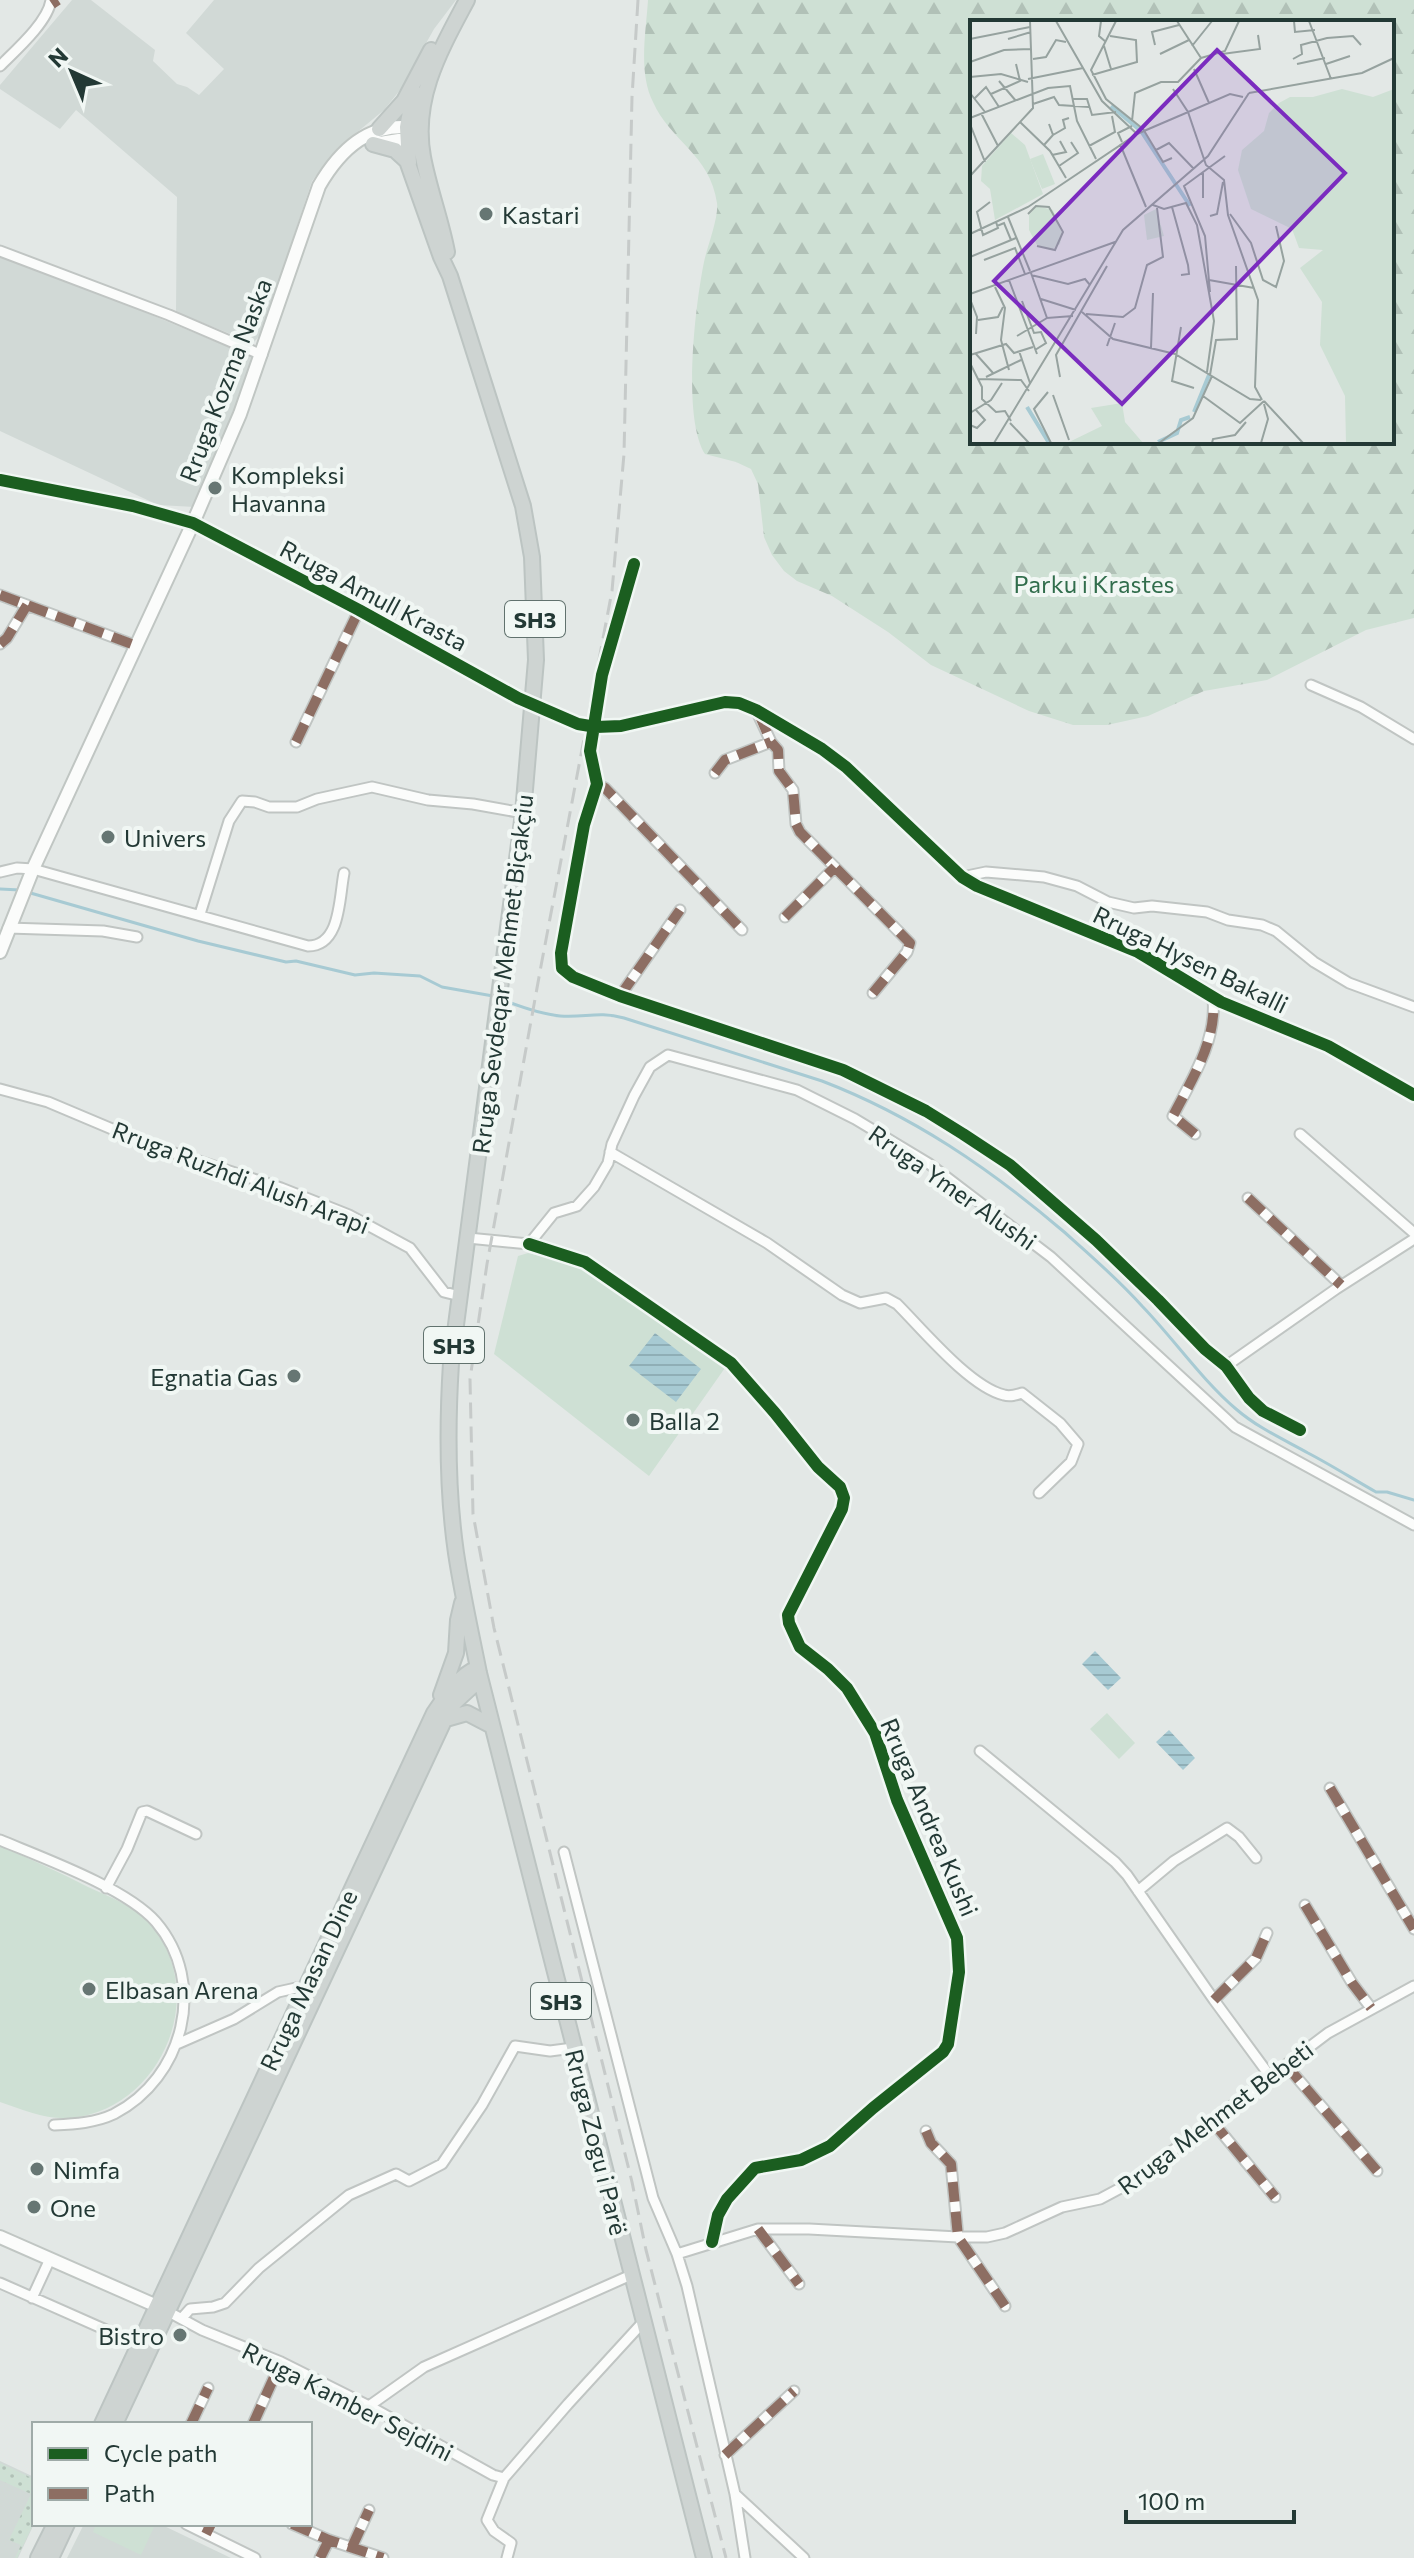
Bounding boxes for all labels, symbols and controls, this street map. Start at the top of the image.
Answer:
inset map [970,20,1394,444]
north arrow [32,32,112,112]
text: N [42,42,73,73]
place label: Kastari [502,200,580,229]
marker: Kastari [477,205,495,223]
street label: Rruga Kozma Naska [173,274,277,486]
place label: Kompleksi Havanna [231,460,345,517]
marker: Kompleksi Havanna [206,479,224,497]
street label: Rruga Amull Krasta [275,533,473,657]
park label: Parku i Krastes [1013,569,1175,598]
road number: SH3 [505,601,565,637]
street label: Rruga Sevdeqar Mehmet Biçakçiu [466,793,538,1155]
place label: Univers [124,823,206,852]
marker: Univers [99,828,117,846]
street label: Rruga Hysen Bakalli [1089,899,1293,1019]
street label: Rruga Ruzhdi Alush Arapi [108,1115,374,1239]
street label: Rruga Ymer Alushi [864,1118,1042,1256]
road number: SH3 [424,1327,484,1363]
place label: Egnatia Gas [150,1362,278,1391]
marker: Egnatia Gas [285,1367,303,1385]
place label: Balla 2 [649,1406,720,1435]
marker: Balla 2 [624,1411,642,1429]
street label: Rruga Andrea Kushi [875,1714,985,1920]
street label: Rruga Masan Dine [253,1885,363,2075]
place label: Elbasan Arena [105,1975,259,2004]
marker: Elbasan Arena [80,1980,98,1998]
road number: SH3 [531,1983,591,2019]
street label: Rruga Mehmet Bebeti [1112,2034,1318,2200]
street label: Rruga Zogu i Parë [560,2046,634,2238]
place label: Nimfa [53,2155,120,2184]
marker: Nimfa [28,2160,46,2178]
place label: One [50,2193,96,2222]
marker: One [25,2198,43,2216]
place label: Bistro [98,2321,164,2350]
marker: Bistro [171,2326,189,2344]
street label: Rruga Kamber Sejdini [238,2335,458,2467]
legend [32,2422,312,2526]
text: Cycle path [104,2438,218,2467]
scale bar [1126,2474,1294,2524]
text: Path [104,2478,155,2507]
text: 100 m [1138,2486,1205,2515]

